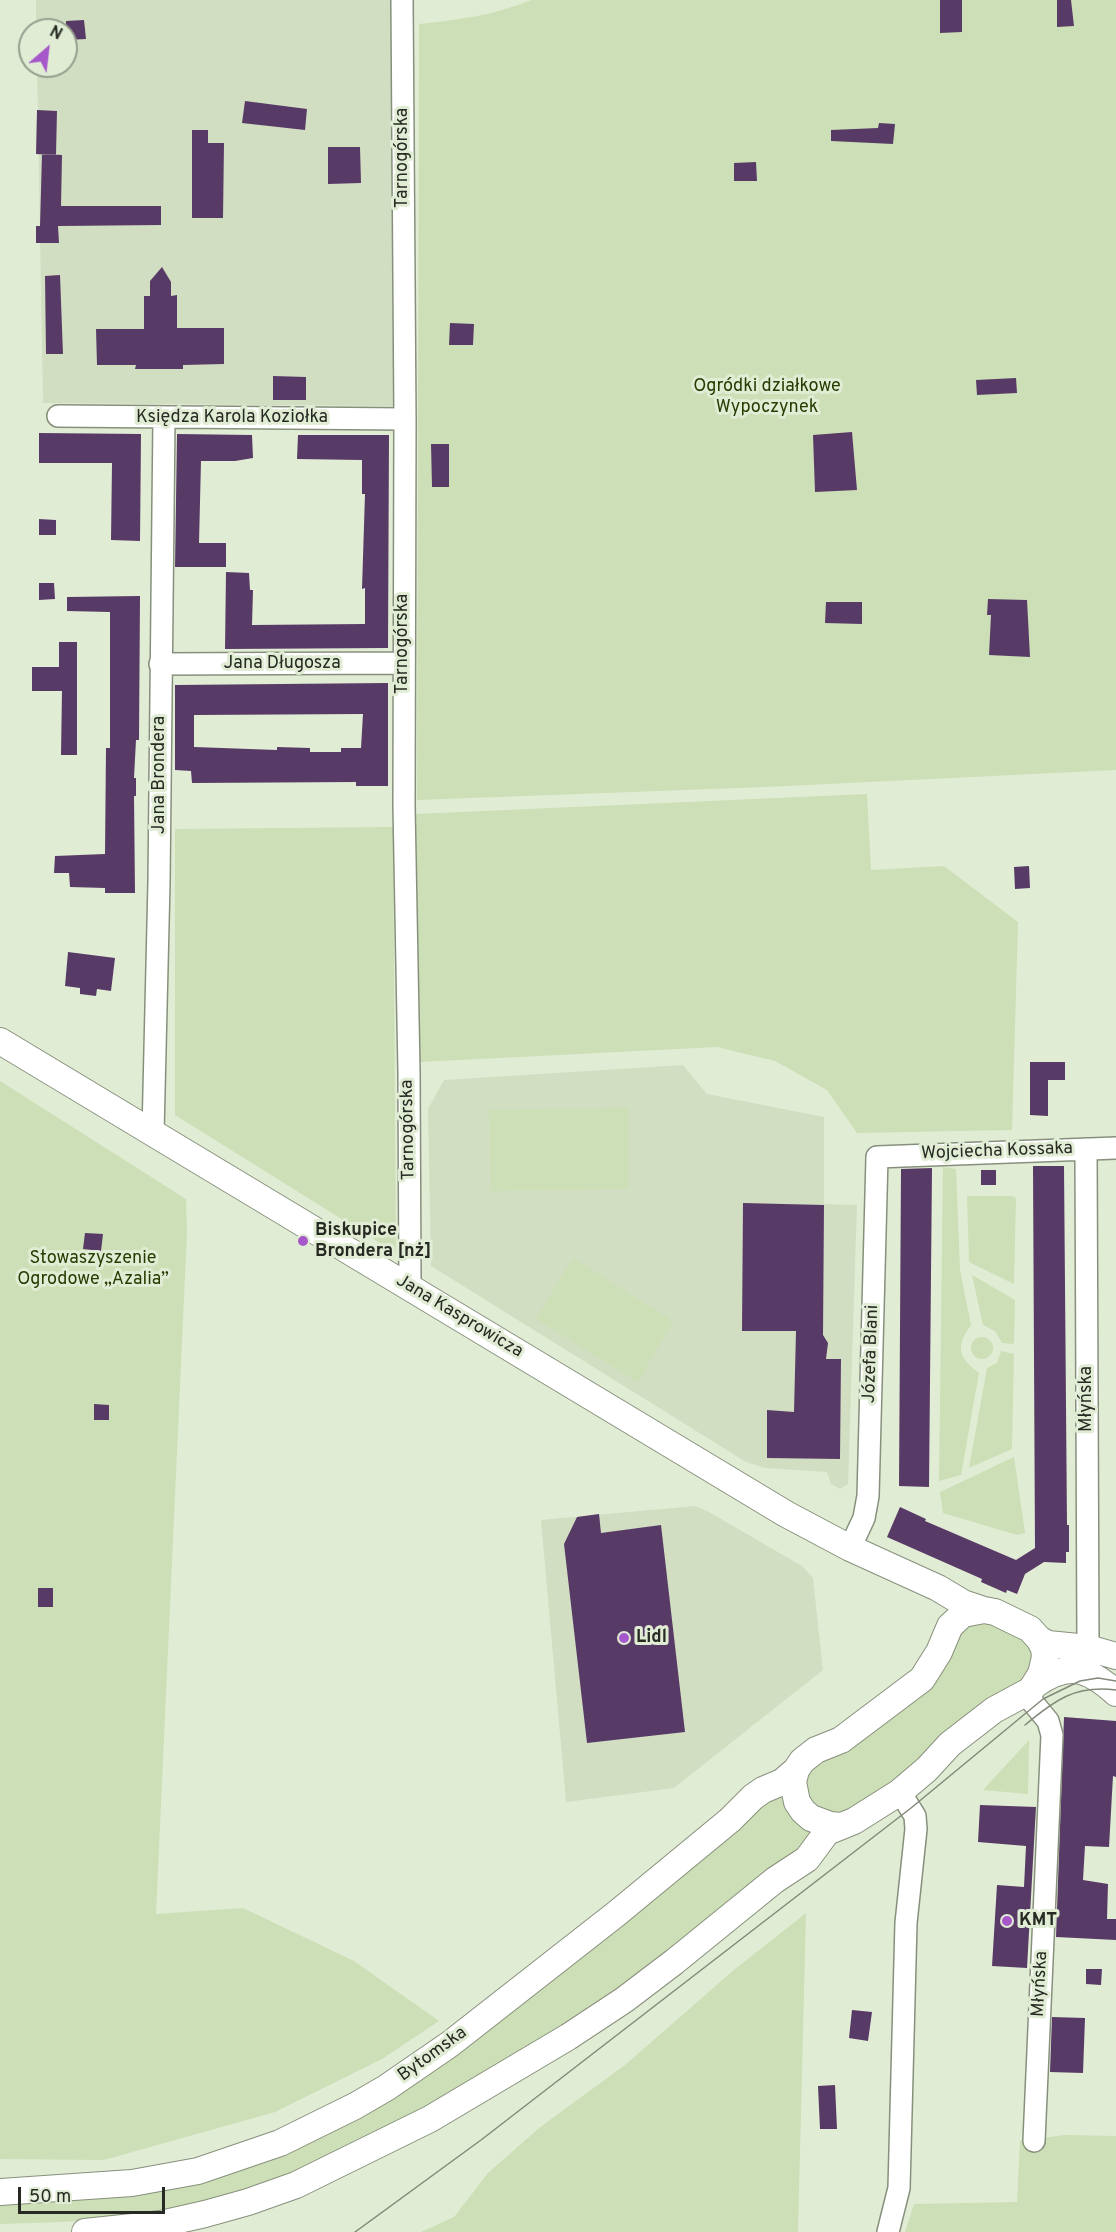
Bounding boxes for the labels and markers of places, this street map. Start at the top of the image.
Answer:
place label: Biskupice Brondera [nż] [315,1220,431,1262]
marker: Biskupice Brondera [nż] [296,1234,310,1248]
place label: Lidl [636,1627,667,1649]
marker: Lidl [617,1631,631,1645]
place label: KMT [1019,1910,1057,1932]
marker: KMT [1000,1914,1014,1928]

